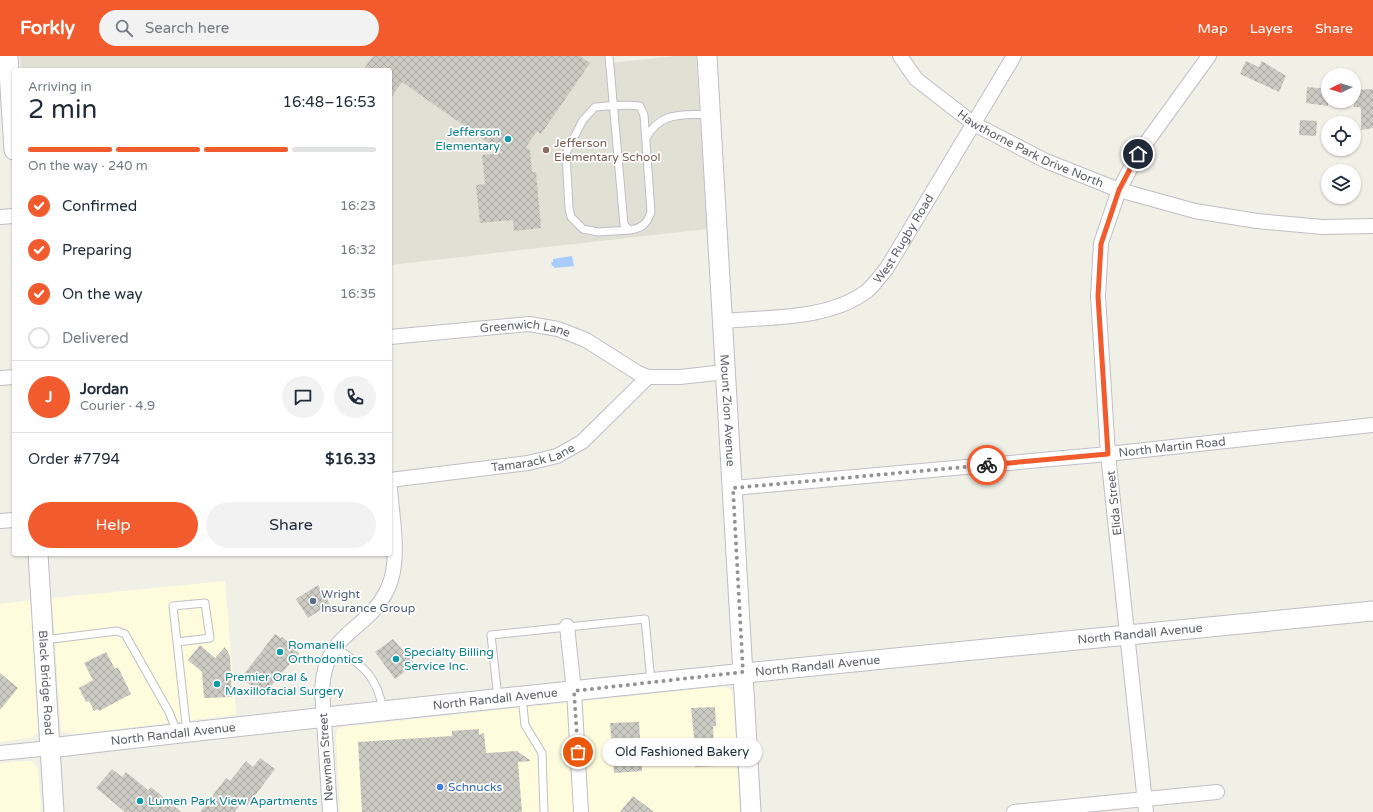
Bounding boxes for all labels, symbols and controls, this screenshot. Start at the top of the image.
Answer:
search box [99,10,379,46]
text: Forkly [20,17,75,39]
icon: search [113,17,135,39]
text: Search here [145,19,229,37]
text: Map [1198,20,1228,37]
text: Layers [1250,20,1293,37]
text: Share [1315,20,1353,37]
north arrow [1321,68,1361,108]
map controls [1321,68,1361,204]
text: Arriving in [28,79,92,95]
text: 16:48–16:53 [283,93,376,111]
text: 2 min [28,94,97,125]
street label: Hawthorne Park Drive North [955,107,1106,190]
button: locate [1321,116,1361,156]
place label: Jefferson Elementary [435,125,501,153]
marker: Jefferson Elementary [503,134,513,144]
place label: Jefferson Elementary School [554,136,661,164]
pin [1121,137,1155,171]
icon: home [1127,143,1149,165]
marker: Jefferson Elementary School [541,145,551,155]
text: On the way · 240 m [28,158,148,174]
button: layers [1321,164,1361,204]
street label: West Rugby Road [870,192,936,286]
icon: check [28,195,50,217]
text: Confirmed [62,197,137,215]
text: 16:23 [340,198,376,214]
icon: check [28,239,50,261]
text: Preparing [62,241,132,259]
text: 16:32 [340,242,376,258]
icon: check [28,283,50,305]
text: On the way [62,285,142,303]
text: 16:35 [340,286,376,302]
street label: Greenwich Lane [479,317,573,340]
text: Delivered [62,329,129,347]
street label: Mount Zion Avenue [717,354,738,467]
button: chat [282,376,324,418]
button: phone [334,376,376,418]
text: Jordan [80,380,129,398]
text: J [46,388,53,406]
text: Courier · 4.9 [80,398,155,414]
street label: North Martin Road [1118,434,1226,460]
street label: Tamarack Lane [490,440,577,474]
courier [967,445,1007,485]
text: Order #7794 [28,450,120,468]
text: $16.33 [325,450,376,468]
icon: bike [976,454,998,476]
street label: Elida Street [1104,469,1124,536]
button: Help [28,502,198,548]
button: Share [206,502,376,548]
place label: Wright Insurance Group [321,587,415,615]
marker: Wright Insurance Group [308,596,318,606]
street label: North Randall Avenue [1077,621,1203,647]
street label: Black Bridge Road [36,630,56,736]
place label: Romanelli Orthodontics [288,638,363,666]
place label: Specialty Billing Service Inc. [404,645,494,673]
marker: Romanelli Orthodontics [275,647,285,657]
street label: North Randall Avenue [754,652,881,679]
marker: Specialty Billing Service Inc. [391,654,401,664]
place label: Premier Oral & Maxillofacial Surgery [225,670,344,698]
marker: Premier Oral & Maxillofacial Surgery [212,679,222,689]
street label: North Randall Avenue [432,685,559,712]
street label: Newman Street [316,712,336,801]
street label: North Randall Avenue [110,720,237,748]
pin [561,735,595,769]
callout: Old Fashioned Bakery [602,738,762,766]
icon: bag [567,741,589,763]
text: Old Fashioned Bakery [615,744,749,760]
place label: Schnucks [448,780,503,794]
marker: Schnucks [435,782,445,792]
place label: Lumen Park View Apartments [148,794,318,808]
marker: Lumen Park View Apartments [135,796,145,806]

